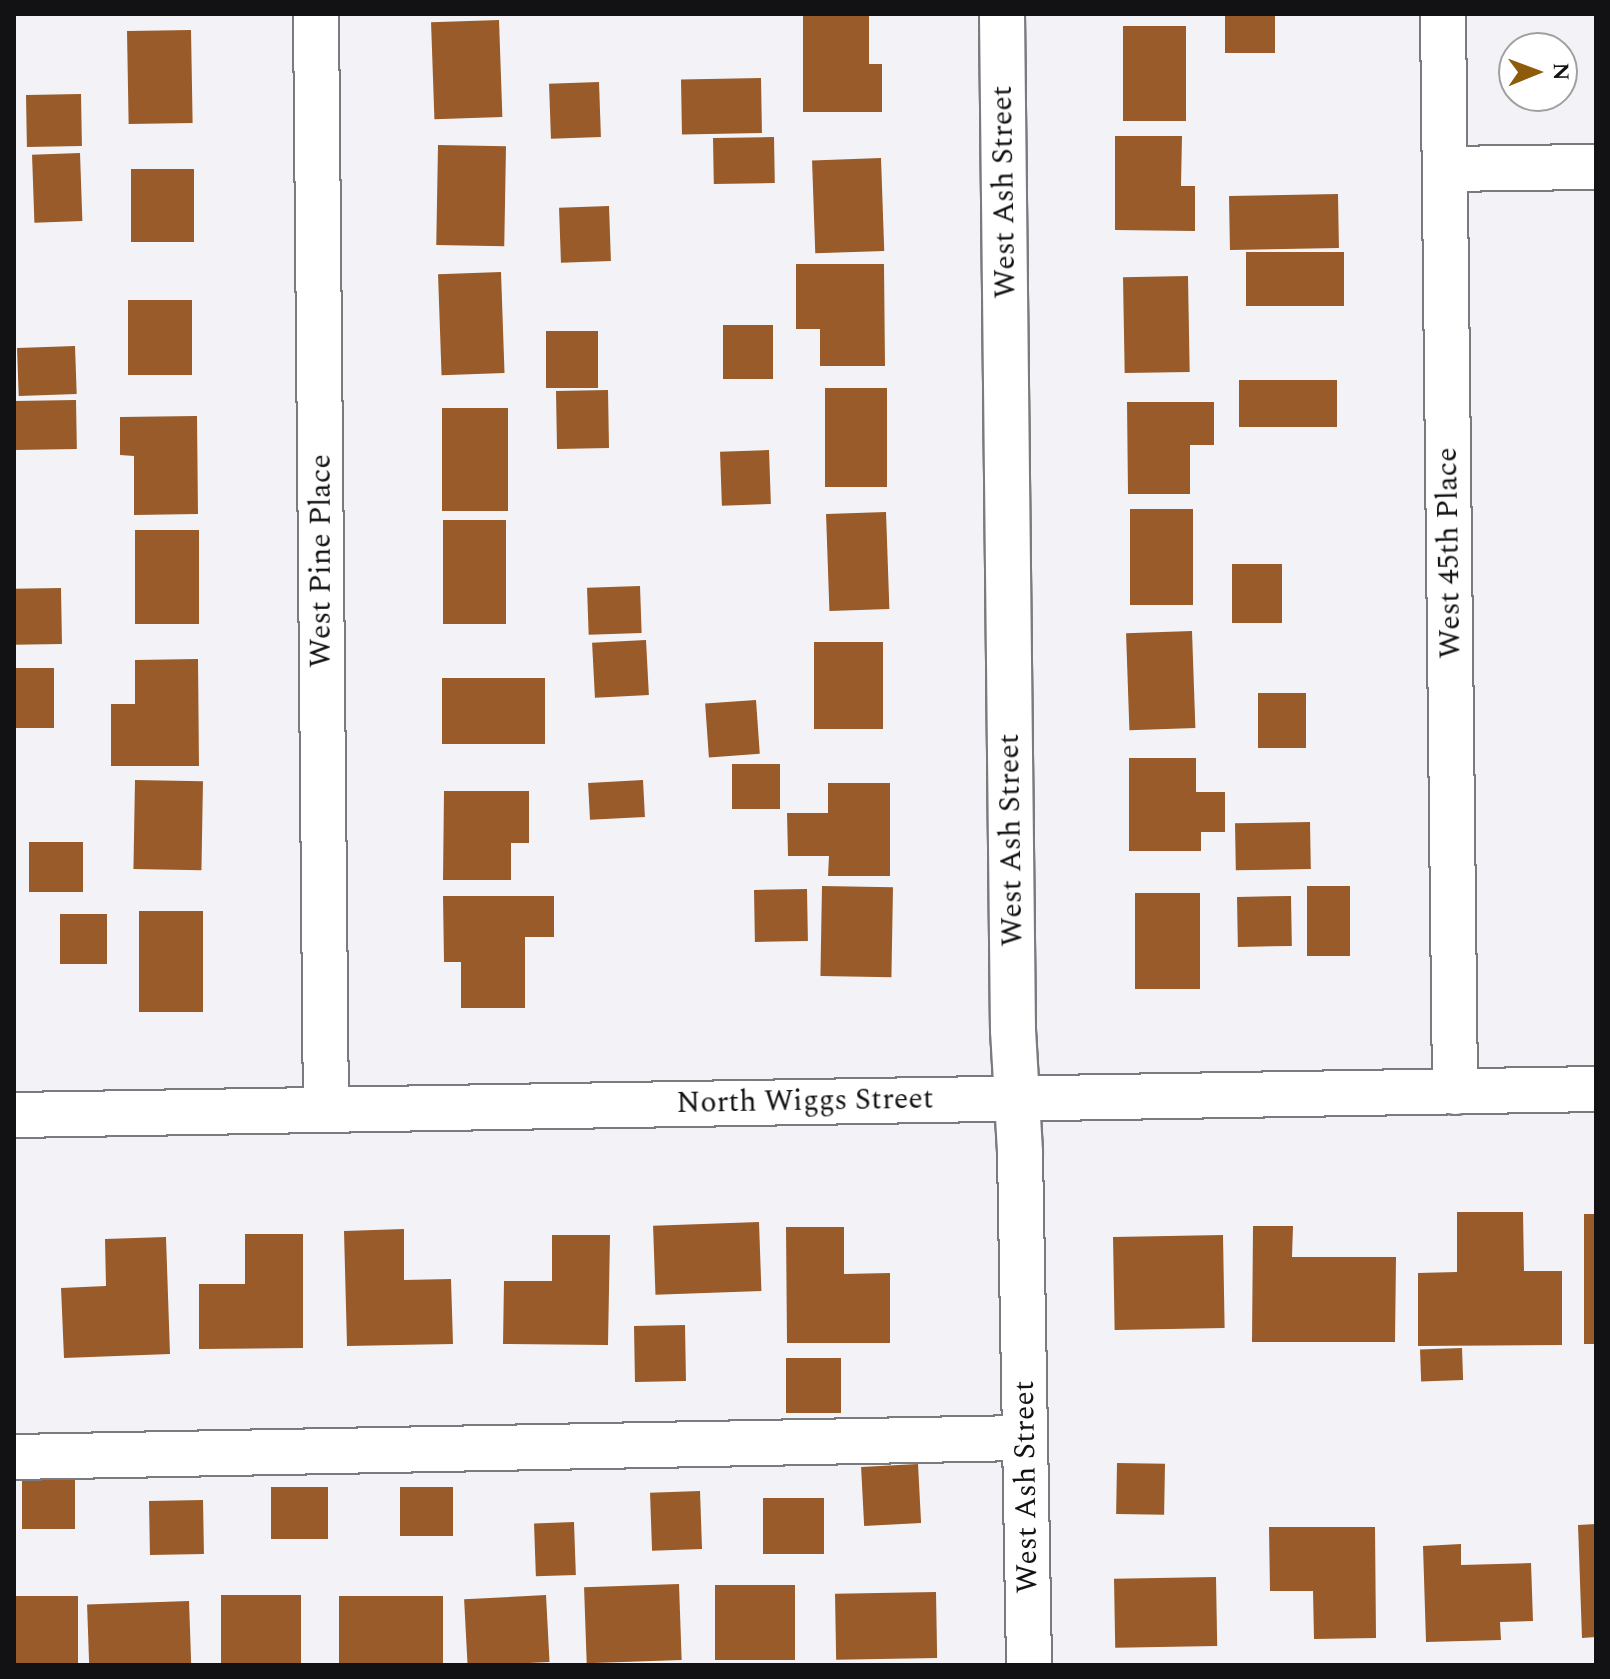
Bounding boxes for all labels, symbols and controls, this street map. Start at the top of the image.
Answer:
north arrow [1498,32,1578,112]
text: N [1544,62,1577,81]
street label: West Ash Street [984,85,1024,299]
street label: West 45th Place [1429,447,1469,659]
street label: West Pine Place [303,454,339,668]
street label: West Ash Street [991,733,1031,947]
street label: North Wiggs Street [676,1081,934,1121]
street label: West Ash Street [1006,1380,1046,1594]

